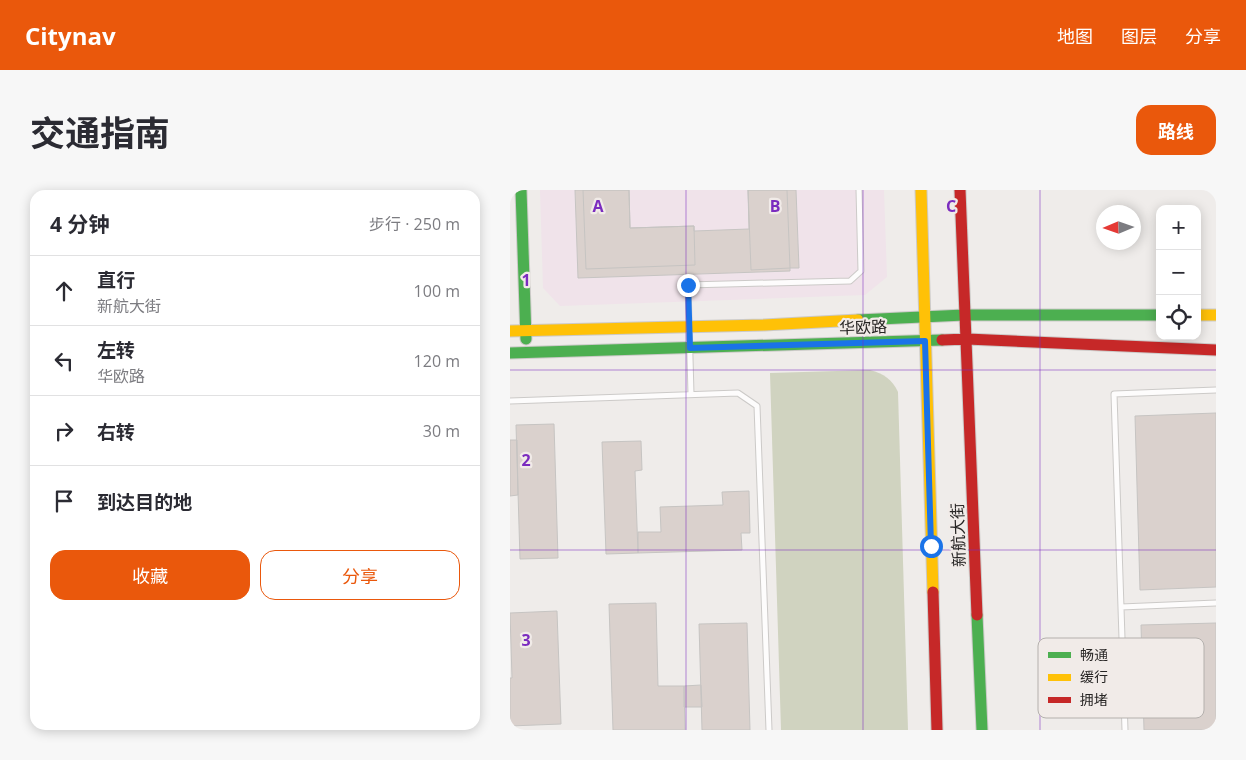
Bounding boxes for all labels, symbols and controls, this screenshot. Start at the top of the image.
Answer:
text: Citynav [25,19,116,52]
text: 地图 [1057,24,1093,48]
text: 图层 [1121,24,1157,48]
text: 分享 [1185,24,1221,48]
button: 路线 [1136,105,1216,155]
text: 交通指南 [30,109,170,156]
text: A [592,195,604,217]
text: B [770,195,780,217]
text: C [946,195,956,217]
north arrow [1096,205,1141,250]
map controls [1156,205,1201,340]
button: + [1156,205,1201,250]
text: 4 分钟 [50,210,109,238]
text: 步行 · 250 m [369,213,460,235]
button: − [1156,250,1201,295]
text: 直行 [97,267,135,293]
text: 1 [521,269,531,291]
route end [677,274,700,297]
icon: ahead [50,277,78,305]
text: 100 m [414,280,460,302]
text: 新航大街 [97,295,161,317]
button: locate [1156,295,1201,340]
street label: 华欧路 [839,315,887,339]
text: 左转 [97,337,135,363]
icon: left [50,347,78,375]
text: 120 m [414,350,460,372]
text: 华欧路 [97,365,145,387]
icon: right [50,417,78,445]
text: 右转 [97,419,135,445]
text: 30 m [423,420,460,442]
text: 2 [521,449,531,471]
icon: arrive [50,487,78,515]
text: 到达目的地 [97,489,192,515]
street label: 新航大街 [946,503,970,567]
route start [920,535,943,558]
button: 收藏 [50,550,250,600]
button: 分享 [260,550,460,600]
text: 3 [521,629,531,651]
legend [1038,638,1204,718]
text: 畅通 [1080,645,1108,664]
text: 缓行 [1080,667,1108,686]
text: 拥堵 [1080,690,1108,709]

